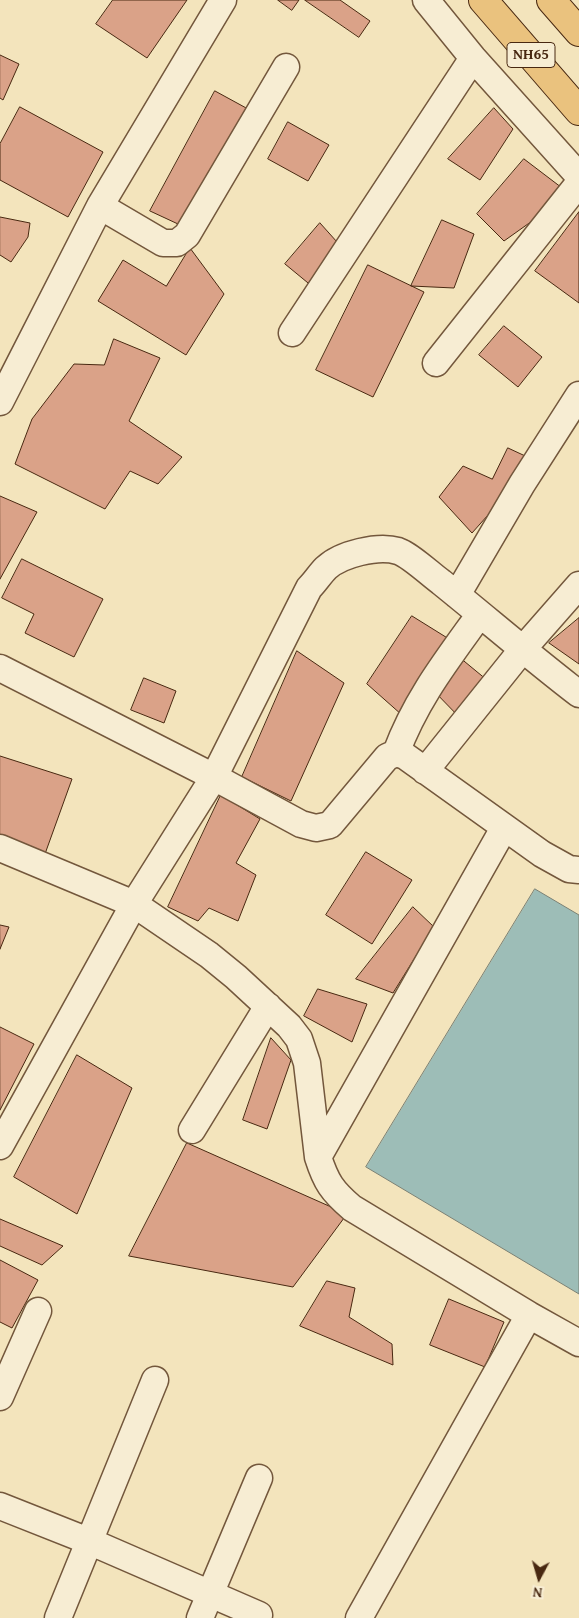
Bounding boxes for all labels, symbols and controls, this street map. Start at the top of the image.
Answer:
road number: NH65 [507,42,555,68]
north arrow [514,1553,564,1603]
text: N [532,1582,543,1603]

